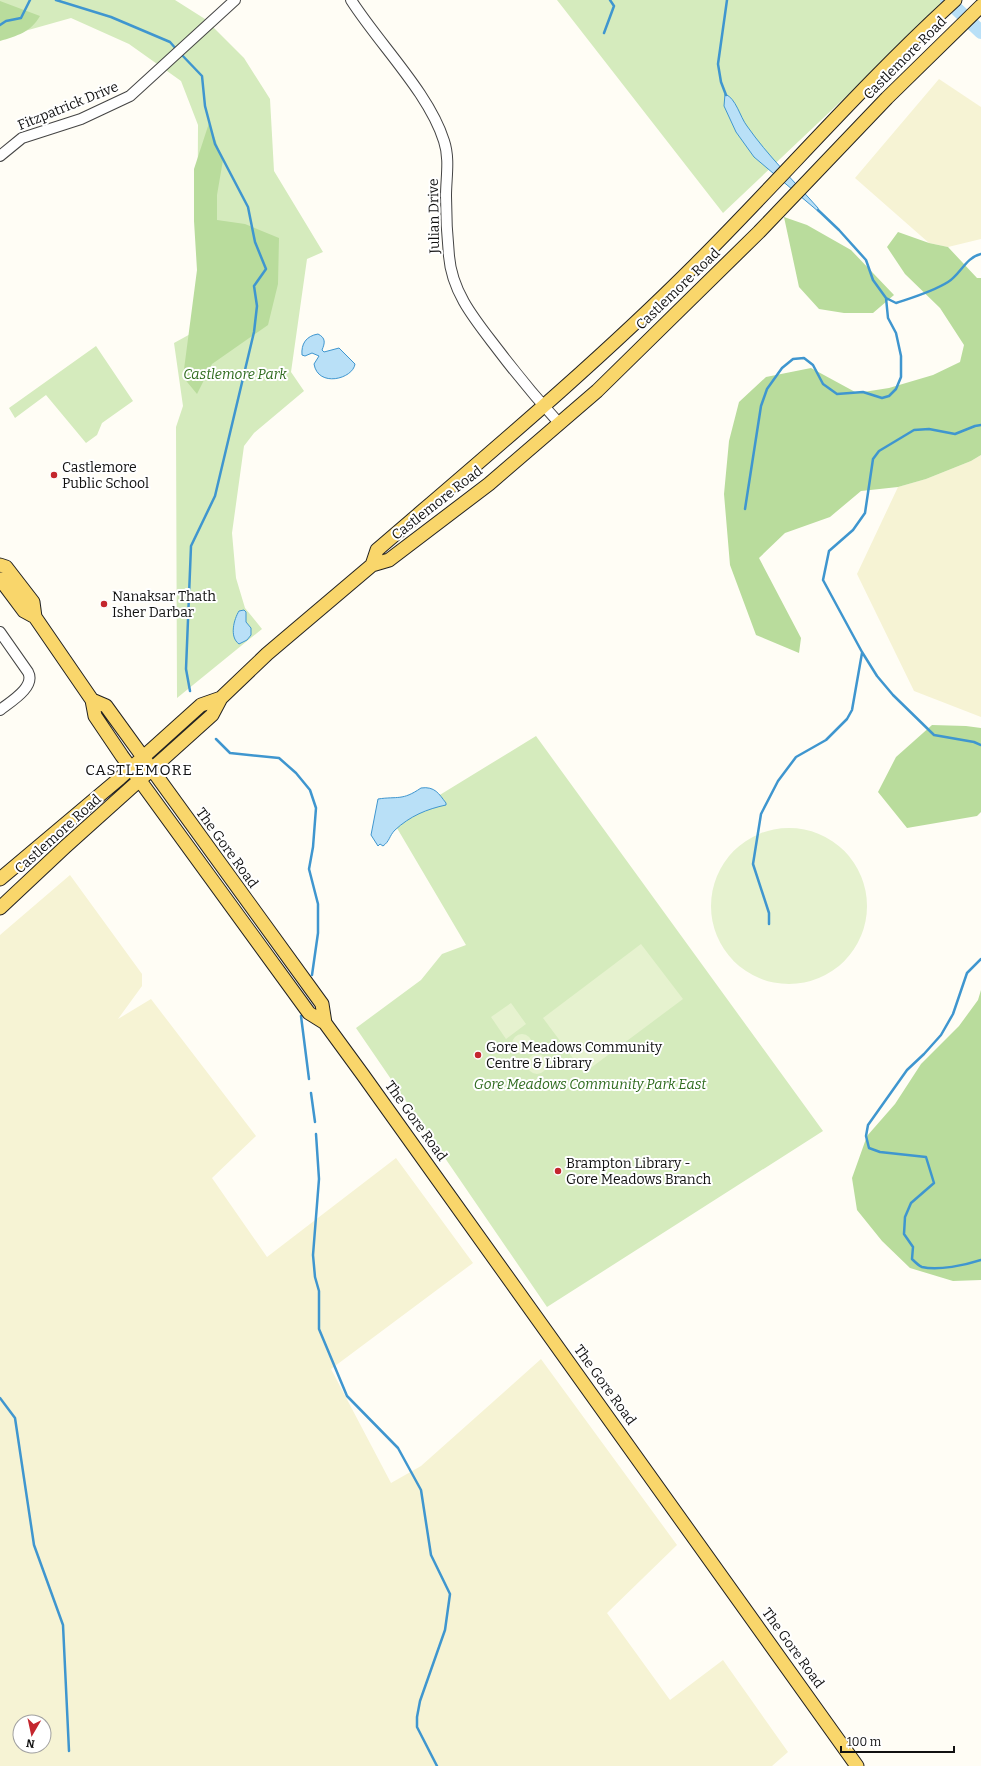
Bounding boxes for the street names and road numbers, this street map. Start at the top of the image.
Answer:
street label: Castlemore Road [860,13,950,103]
street label: Fitzpatrick Drive [15,78,121,134]
street label: Julian Drive [425,178,443,255]
street label: Castlemore Road [632,245,724,333]
street label: Castlemore Road [388,462,486,544]
street label: Castlemore Road [11,791,105,877]
street label: The Gore Road [192,805,262,891]
street label: The Gore Road [381,1078,451,1164]
street label: The Gore Road [570,1342,640,1428]
street label: The Gore Road [758,1605,828,1691]

